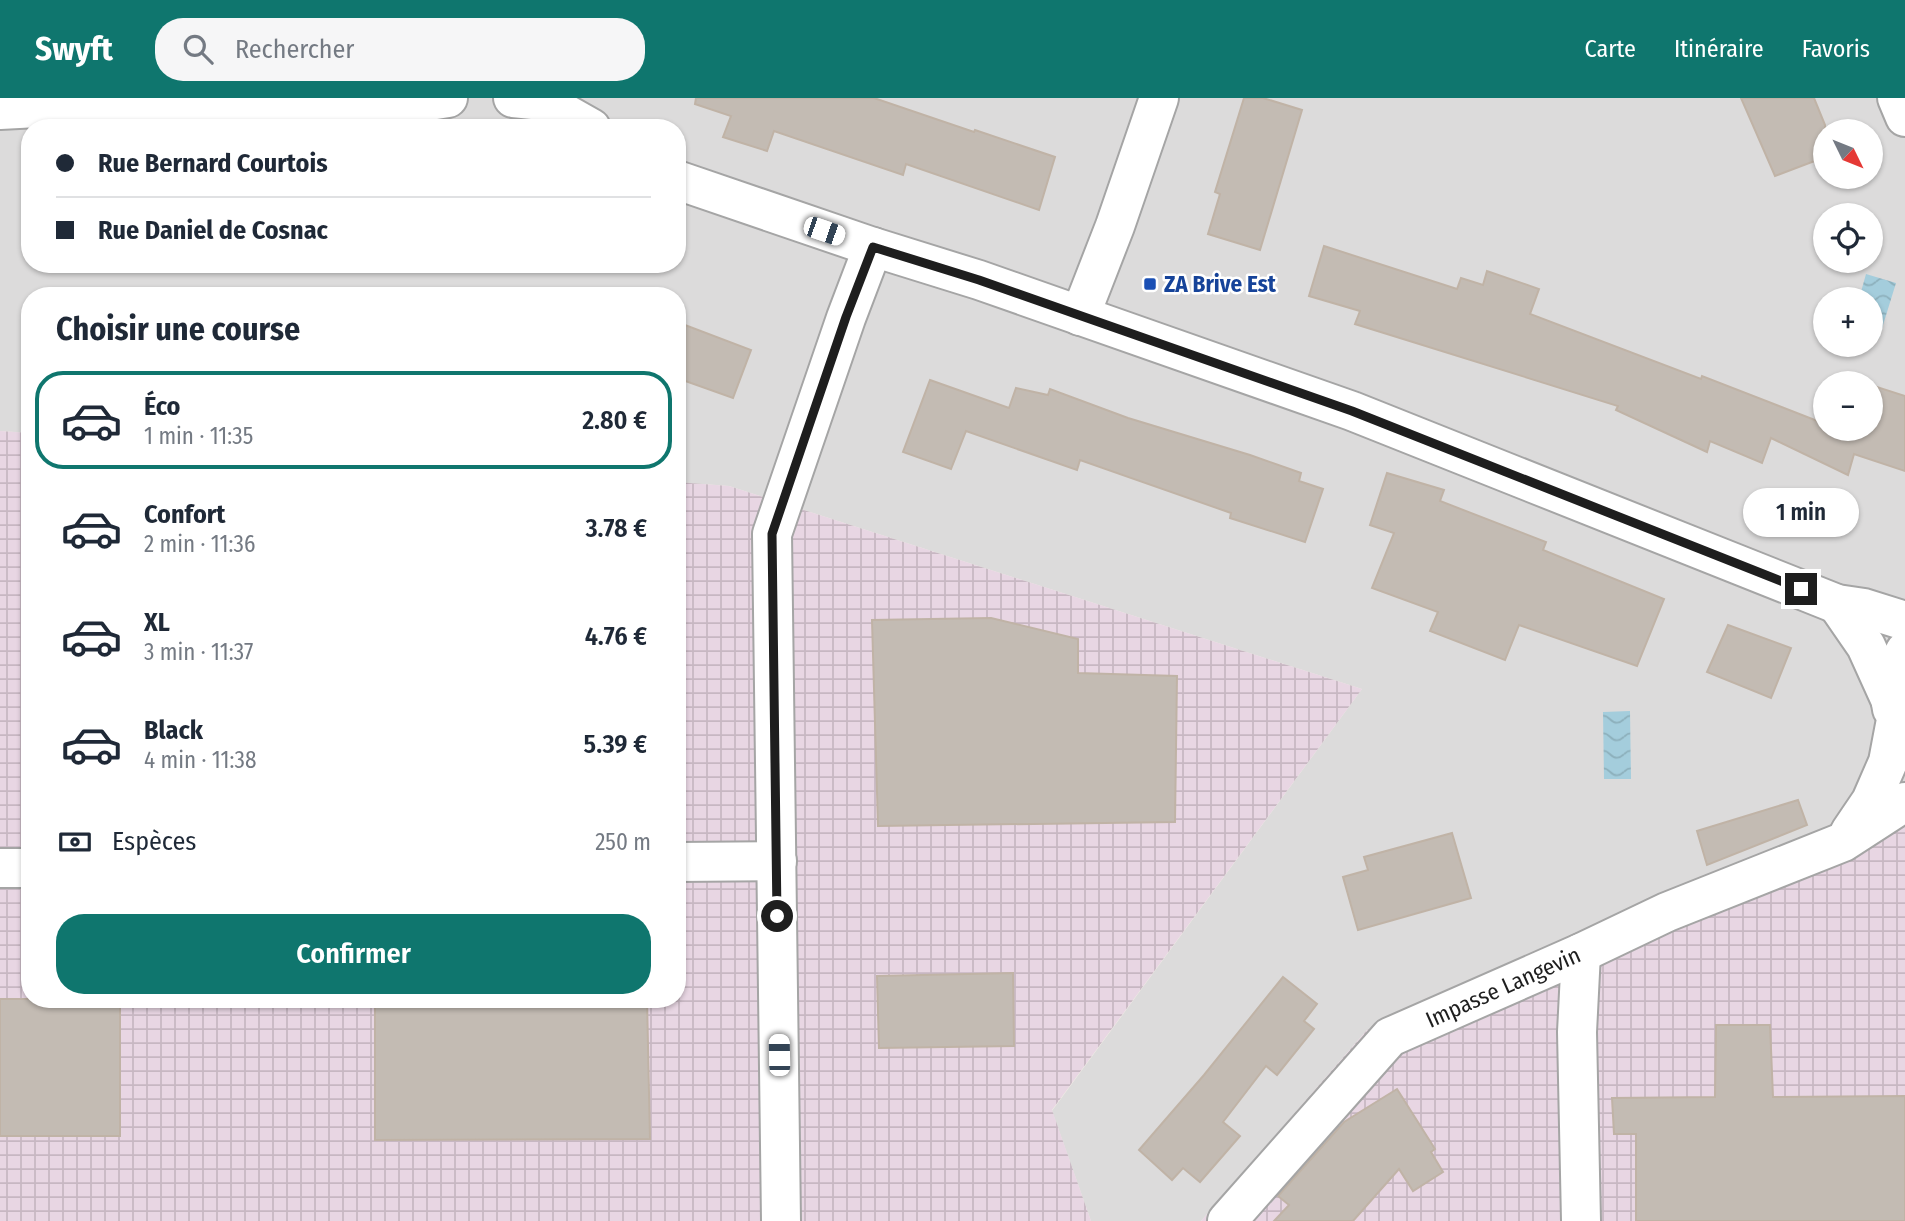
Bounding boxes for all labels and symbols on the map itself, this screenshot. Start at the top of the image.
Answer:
north arrow [1813,119,1883,189]
car [801,214,848,248]
place label: ZA Brive Est [1164,270,1277,298]
marker: ZA Brive Est [1142,276,1158,292]
callout: 1 min [1743,488,1859,536]
route end [1785,573,1817,605]
route start [761,900,793,932]
street label: Impasse Langevin [1421,940,1585,1034]
car [769,1034,790,1076]

